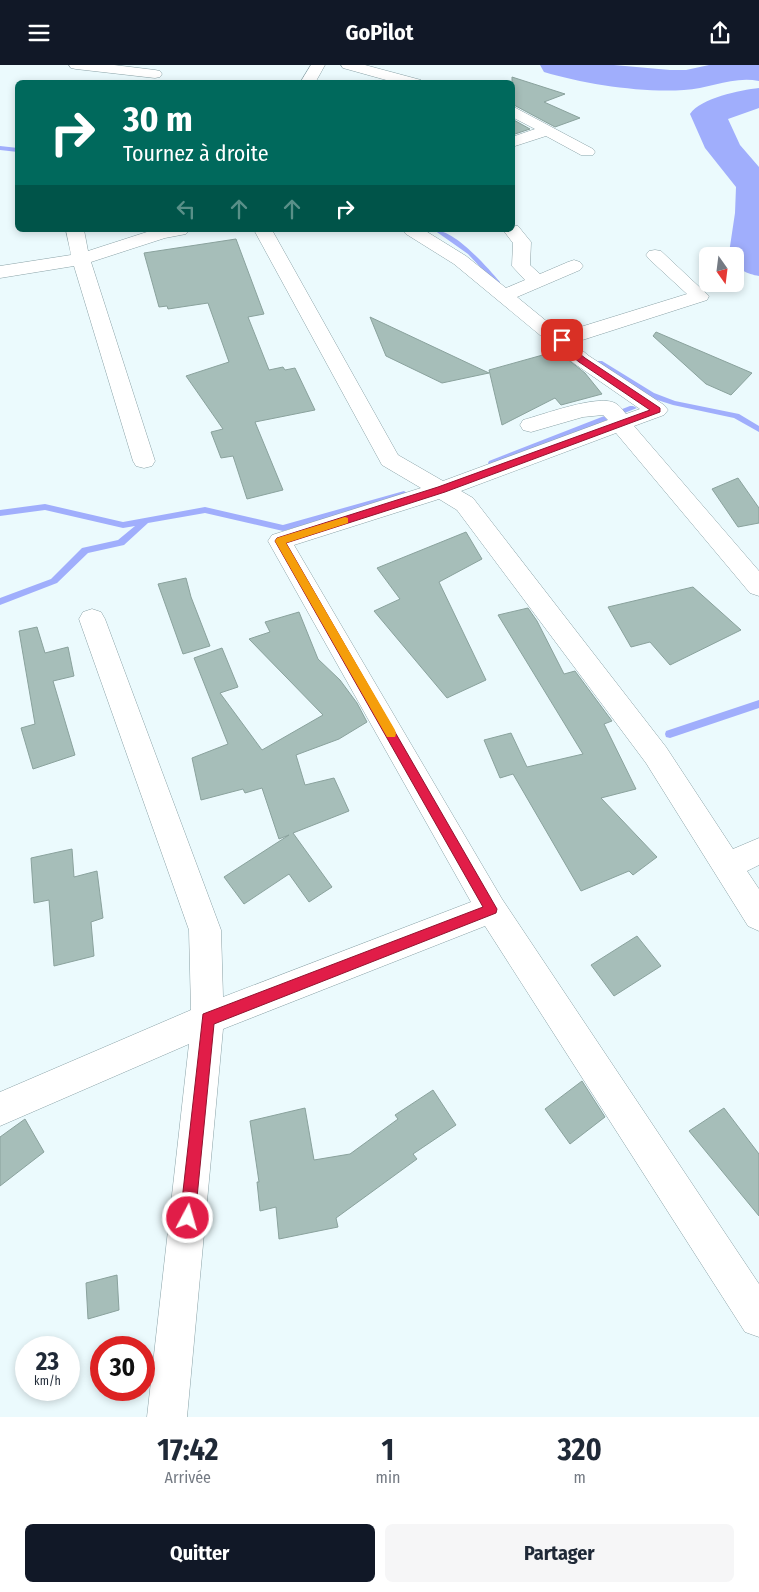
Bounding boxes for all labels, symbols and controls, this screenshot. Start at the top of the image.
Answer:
icon: menu [25,19,53,47]
text: GoPilot [346,19,413,46]
icon: share [706,19,734,47]
text: 30 m [123,98,193,140]
icon: right [40,100,105,165]
text: Tournez à droite [123,140,269,167]
icon: left [172,195,200,223]
icon: ahead [225,195,253,223]
icon: ahead [278,195,306,223]
icon: right [331,195,359,223]
north arrow [699,247,744,293]
map controls [699,247,744,292]
pin [541,319,583,361]
icon: arrive [548,326,576,354]
position arrow [161,1191,213,1243]
speed limit sign: 30 [90,1336,155,1401]
text: 23 [36,1347,59,1377]
text: km/h [34,1374,61,1388]
text: 17:42 [157,1432,218,1468]
text: 1 [382,1432,394,1468]
text: 320 [558,1432,602,1468]
text: Arrivée [165,1468,211,1487]
text: min [376,1468,400,1487]
text: m [574,1468,586,1487]
button: Quitter [25,1524,375,1582]
button: Partager [385,1524,734,1582]

